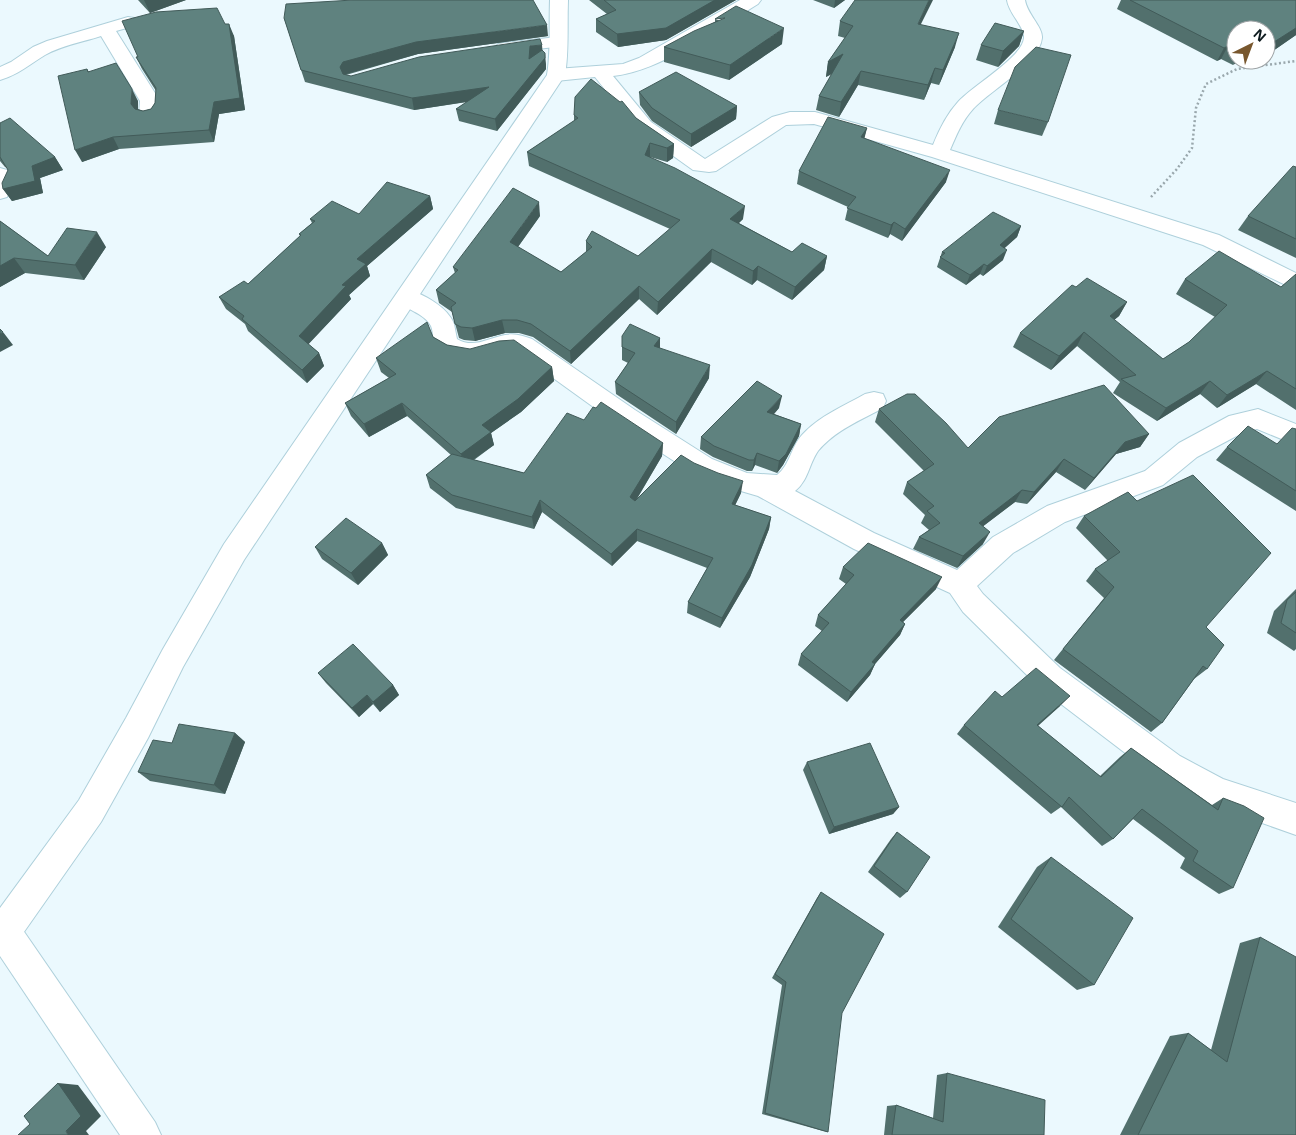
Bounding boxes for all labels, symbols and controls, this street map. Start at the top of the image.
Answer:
north arrow [1226,20,1276,70]
text: N [1249,24,1271,46]

